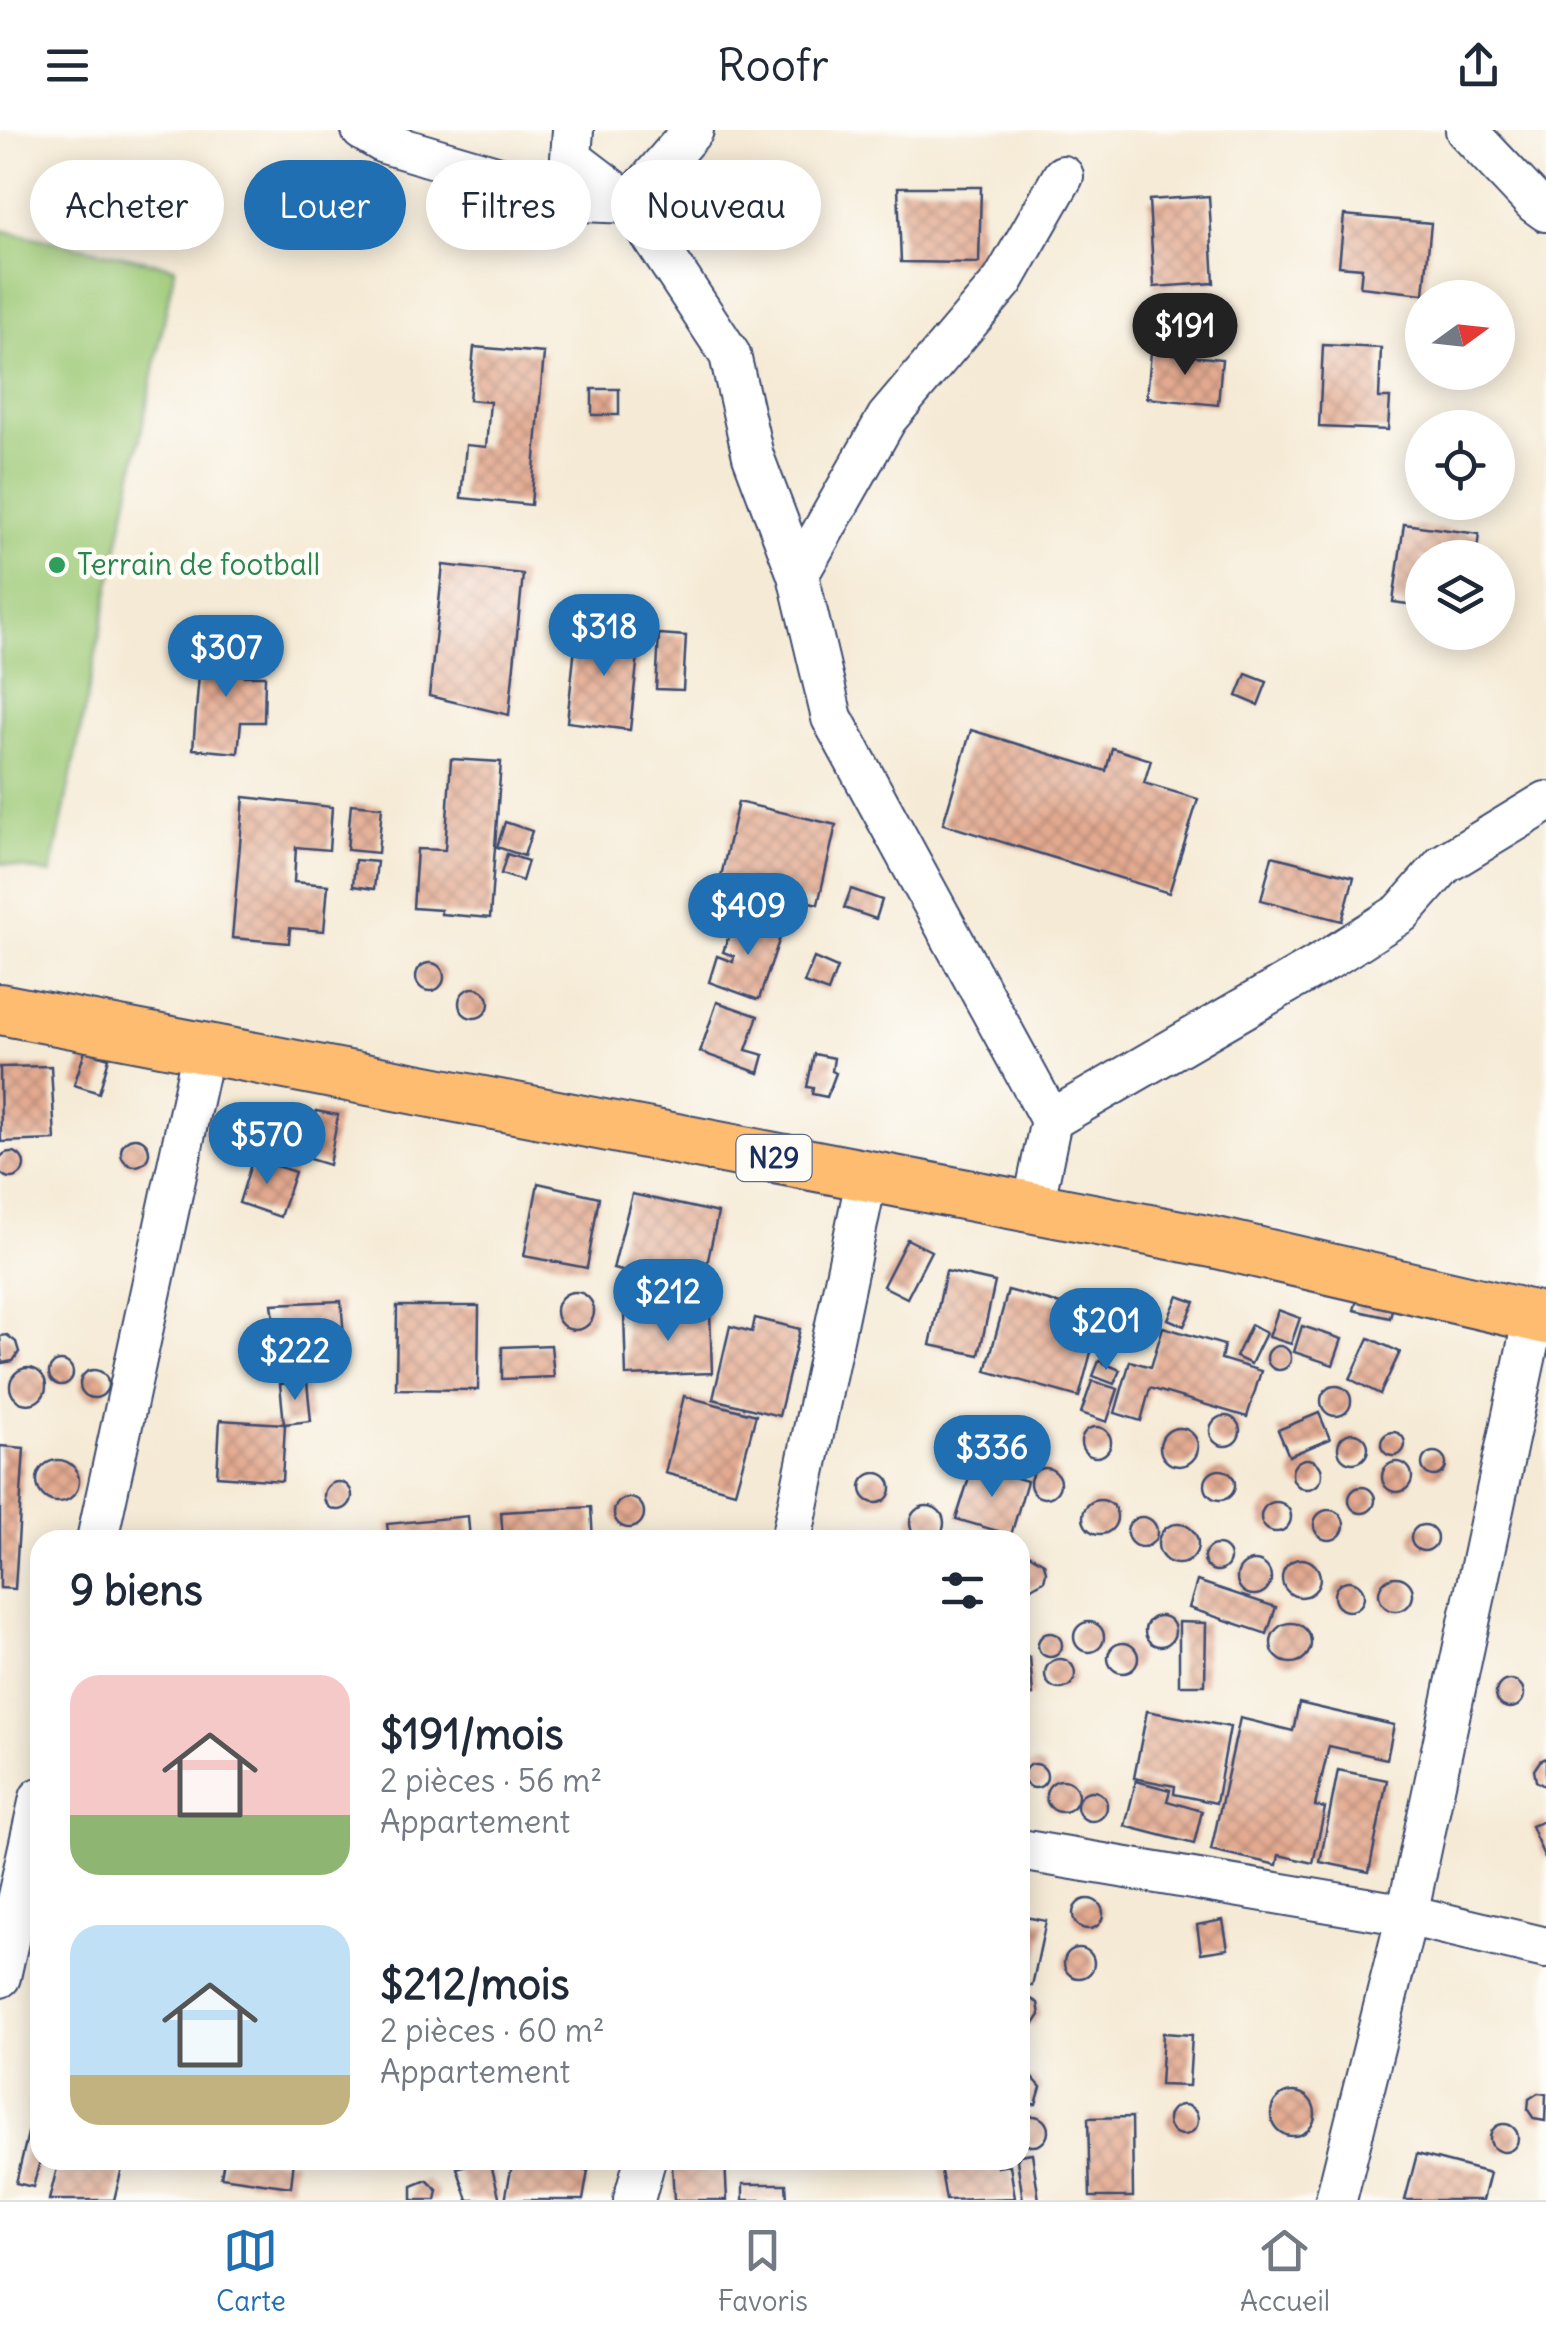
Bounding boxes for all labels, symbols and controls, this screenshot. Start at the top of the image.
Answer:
text: Roofr [717,37,829,93]
icon: menu [40,38,95,93]
icon: share [1451,38,1506,93]
chip: Acheter [30,160,224,250]
chip: Louer [244,160,406,250]
chip: Filtres [426,160,591,250]
chip: Nouveau [611,160,821,250]
north arrow [1405,280,1515,390]
map controls [1405,280,1515,650]
pin: $191 [1126,293,1244,378]
text: $191 [1155,305,1216,346]
button: locate [1405,410,1515,520]
button: layers [1405,540,1515,650]
place label: Terrain de football [77,545,320,583]
marker: Terrain de football [46,554,68,576]
pin: $318 [545,594,663,679]
text: $318 [571,606,637,647]
pin: $307 [167,615,285,700]
text: $307 [190,627,262,668]
pin: $409 [689,873,807,958]
text: $409 [710,885,786,926]
pin: $570 [208,1102,326,1187]
text: $570 [231,1114,303,1155]
road number: N29 [736,1135,812,1181]
pin: $212 [609,1259,727,1344]
text: $212 [635,1271,701,1312]
pin: $201 [1047,1288,1165,1373]
text: $201 [1071,1300,1141,1341]
pin: $222 [236,1318,354,1403]
text: $222 [260,1330,330,1371]
pin: $336 [933,1415,1051,1500]
text: $336 [956,1427,1028,1468]
icon: filters [935,1563,990,1618]
text: 9 biens [70,1564,203,1616]
text: $191/mois [380,1708,564,1760]
icon: home [150,1715,270,1835]
text: 2 pièces · 56 m² [380,1760,602,1801]
text: Appartement [380,1801,570,1842]
text: $212/mois [380,1958,570,2010]
icon: home [150,1965,270,2085]
text: 2 pièces · 60 m² [380,2010,605,2051]
text: Appartement [380,2051,570,2092]
tab: Carte [216,2223,286,2319]
tab: Favoris [718,2223,808,2319]
tab: Accueil [1240,2223,1330,2319]

